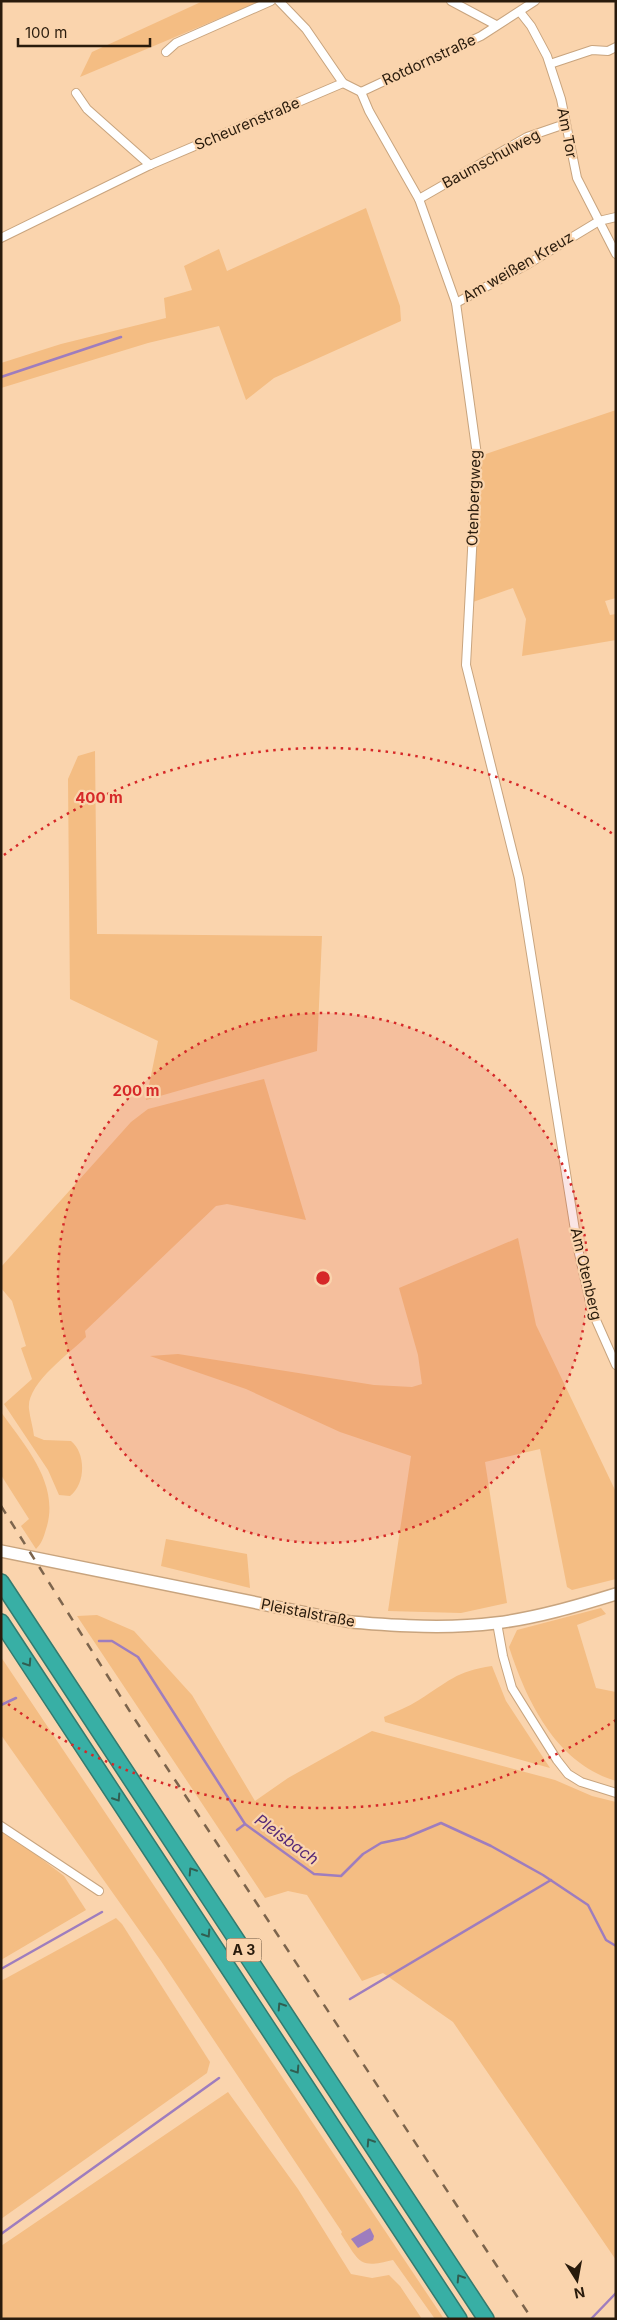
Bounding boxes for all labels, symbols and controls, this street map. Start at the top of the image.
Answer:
scale bar [18,15,150,47]
text: 100 m [25,23,67,42]
street label: Rotdornstraße [379,30,479,89]
street label: Scheurenstraße [191,93,302,154]
street label: Am Tor [553,106,582,160]
street label: Baumschulweg [439,125,543,192]
street label: Am weißen Kreuz [459,227,576,306]
street label: Otenbergweg [462,450,485,546]
text: 400 m [75,788,123,807]
text: 200 m [113,1081,159,1100]
street label: Am Otenberg [567,1226,606,1322]
centre of rings [314,1269,332,1287]
street label: Pleistalstraße [259,1594,357,1631]
one-way arrow [22,1657,31,1666]
one-way arrow [111,1793,121,1802]
water label: Pleisbach [251,1809,323,1869]
one-way arrow [189,1867,198,1876]
one-way arrow [201,1928,210,1938]
road number: A 3 [226,1938,262,1962]
one-way arrow [278,2003,287,2012]
one-way arrow [290,2064,299,2074]
one-way arrow [367,2138,377,2147]
north arrow [552,2255,602,2305]
one-way arrow [456,2274,466,2283]
text: N [573,2284,586,2303]

